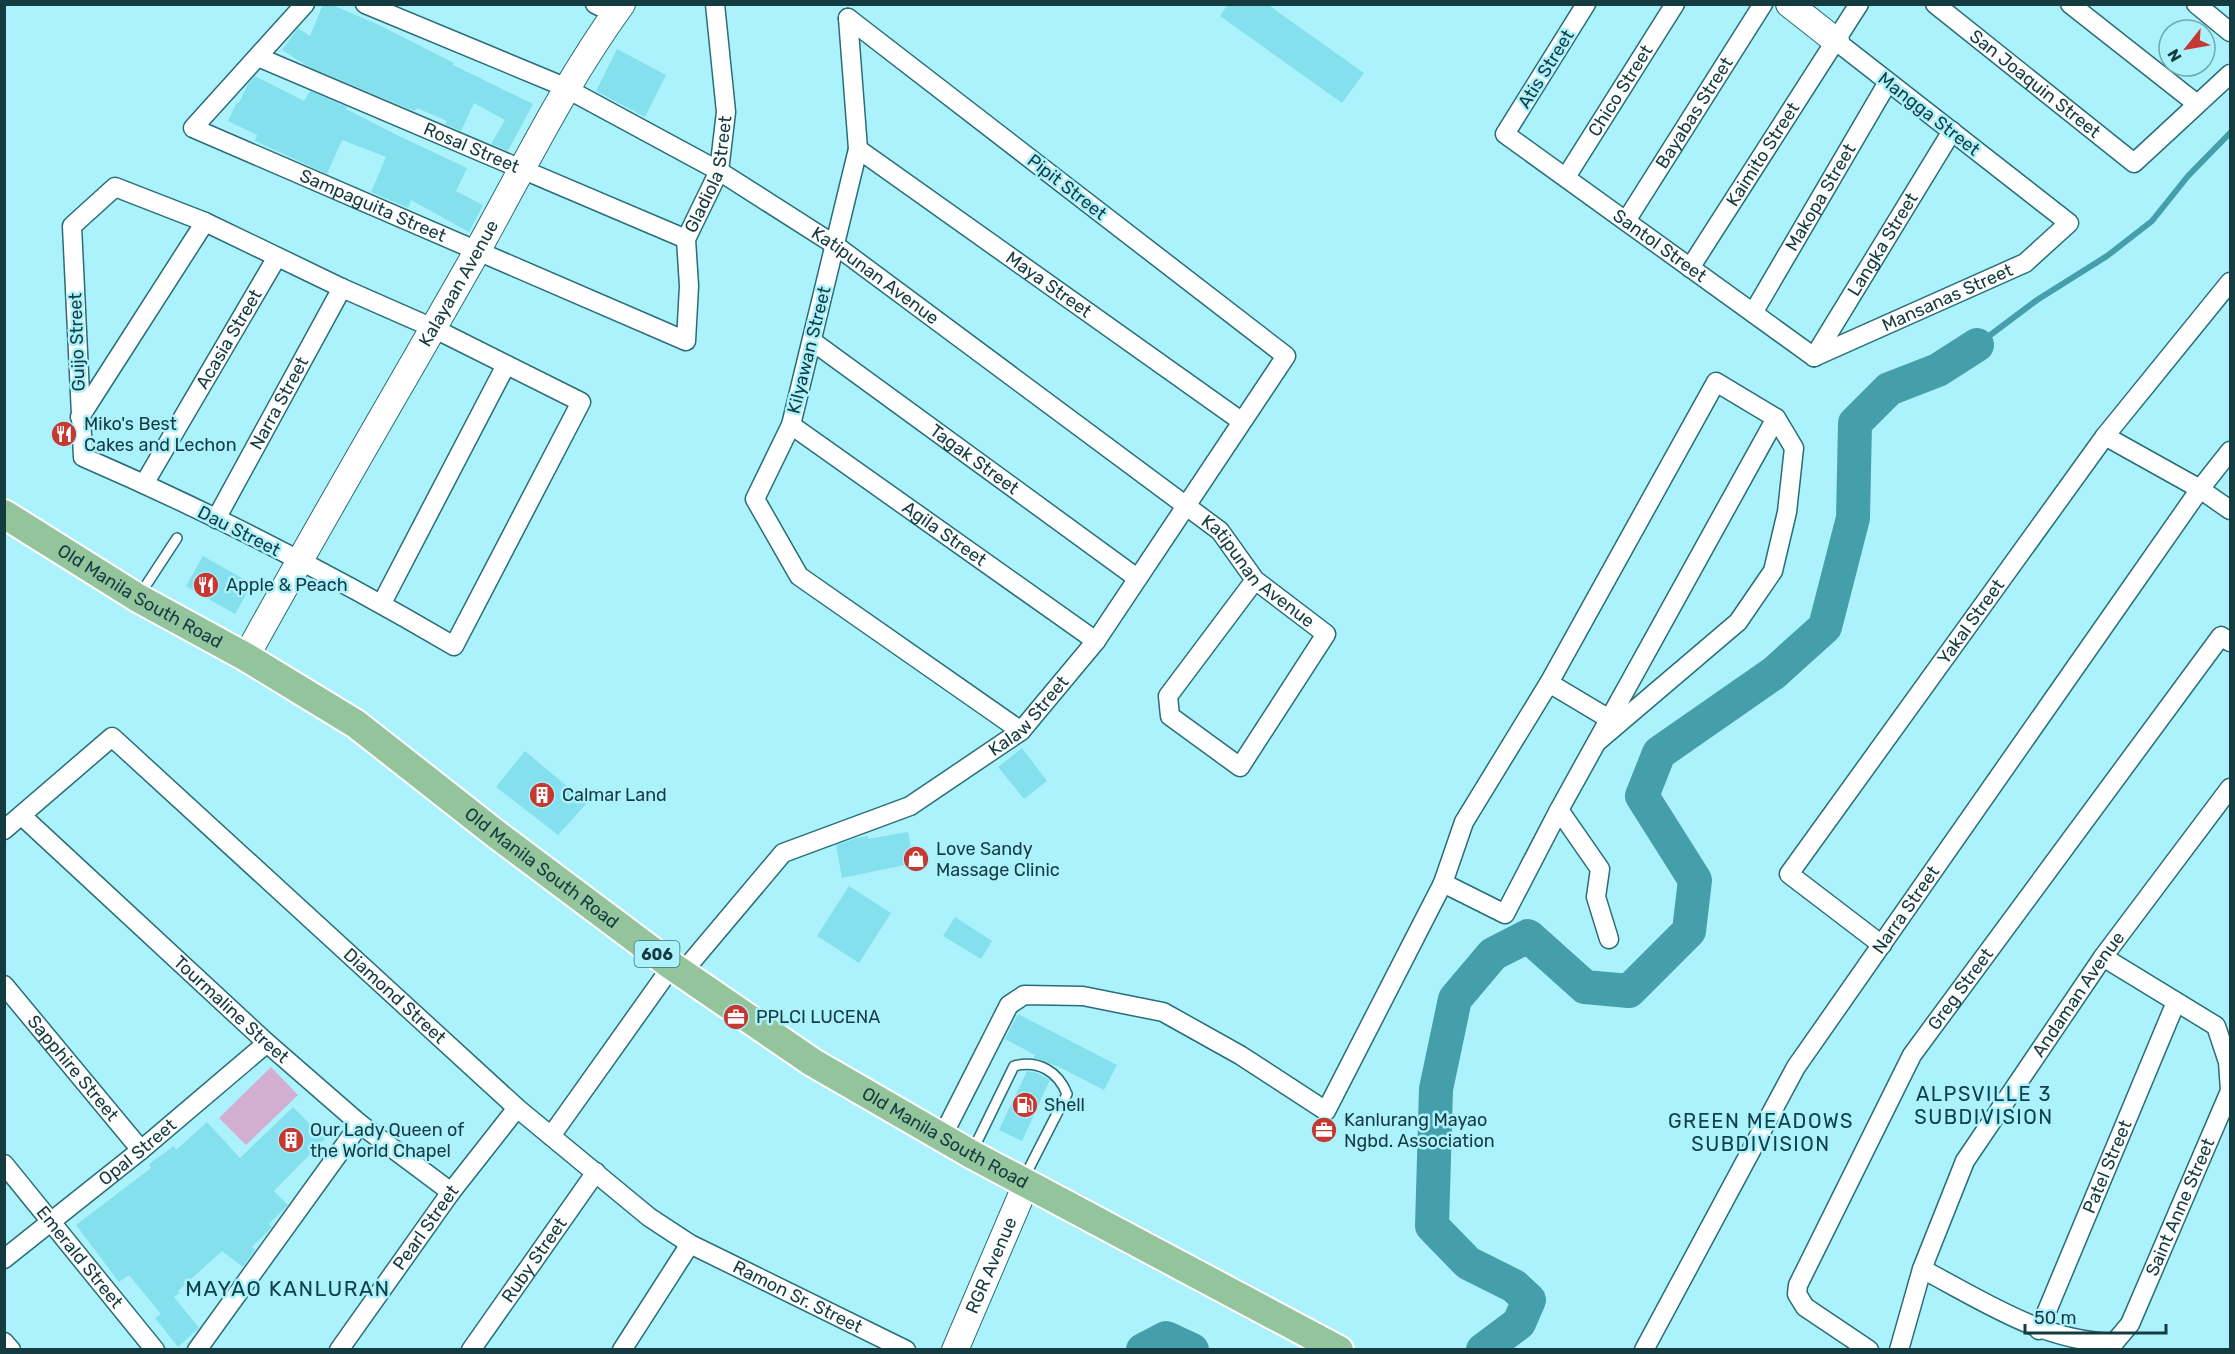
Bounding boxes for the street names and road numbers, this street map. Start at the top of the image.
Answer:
street label: San Joaquin Street [1965,25,2105,143]
street label: Atis Street [1513,26,1579,112]
street label: Chico Street [1583,41,1657,141]
street label: Bayabas Street [1651,53,1738,173]
street label: Mangga Street [1874,67,1984,161]
street label: Kaimito Street [1721,98,1804,210]
street label: Gladiola Street [680,115,736,236]
street label: Rosal Street [420,118,523,178]
street label: Makopa Street [1781,140,1861,255]
street label: Pipit Street [1023,149,1111,225]
street label: Sampaguita Street [296,164,449,247]
street label: Langka Street [1843,189,1923,300]
street label: Santol Street [1609,205,1711,287]
street label: Kalayaan Avenue [414,216,503,350]
street label: Katipunan Avenue [807,222,943,329]
street label: Maya Street [1002,247,1096,322]
street label: Mansanas Street [1879,259,2016,336]
street label: Kilyawan Street [783,284,835,416]
street label: Acasia Street [191,285,267,393]
street label: Guijo Street [64,292,90,392]
street label: Narra Street [245,353,313,453]
street label: Tagak Street [925,420,1023,499]
street label: Agila Street [898,496,991,571]
street label: Dau Street [194,501,284,561]
street label: Katipunan Avenue [1197,510,1319,632]
street label: Old Manila South Road [53,539,226,653]
street label: Yakal Street [1933,575,2009,669]
street label: Kalaw Street [984,671,1073,761]
street label: Old Manila South Road [460,803,623,933]
street label: Narra Street [1867,862,1944,958]
street label: Andaman Avenue [2027,927,2129,1061]
road number: 606 [634,941,680,967]
street label: Diamond Street [339,944,451,1048]
street label: Greg Street [1923,944,1998,1034]
street label: Tourmaline Street [169,951,293,1068]
street label: Sapphire Street [23,1011,123,1126]
street label: Old Manila South Road [858,1082,1032,1193]
street label: Opal Street [94,1114,181,1190]
street label: Patel Street [2078,1117,2137,1217]
street label: Saint Anne Street [2141,1135,2219,1279]
street label: Pearl Street [388,1181,463,1274]
street label: Emerald Street [32,1202,128,1313]
street label: Ruby Street [497,1213,572,1307]
street label: RGR Avenue [961,1214,1022,1317]
street label: Ramon Sr. Street [729,1256,866,1338]

